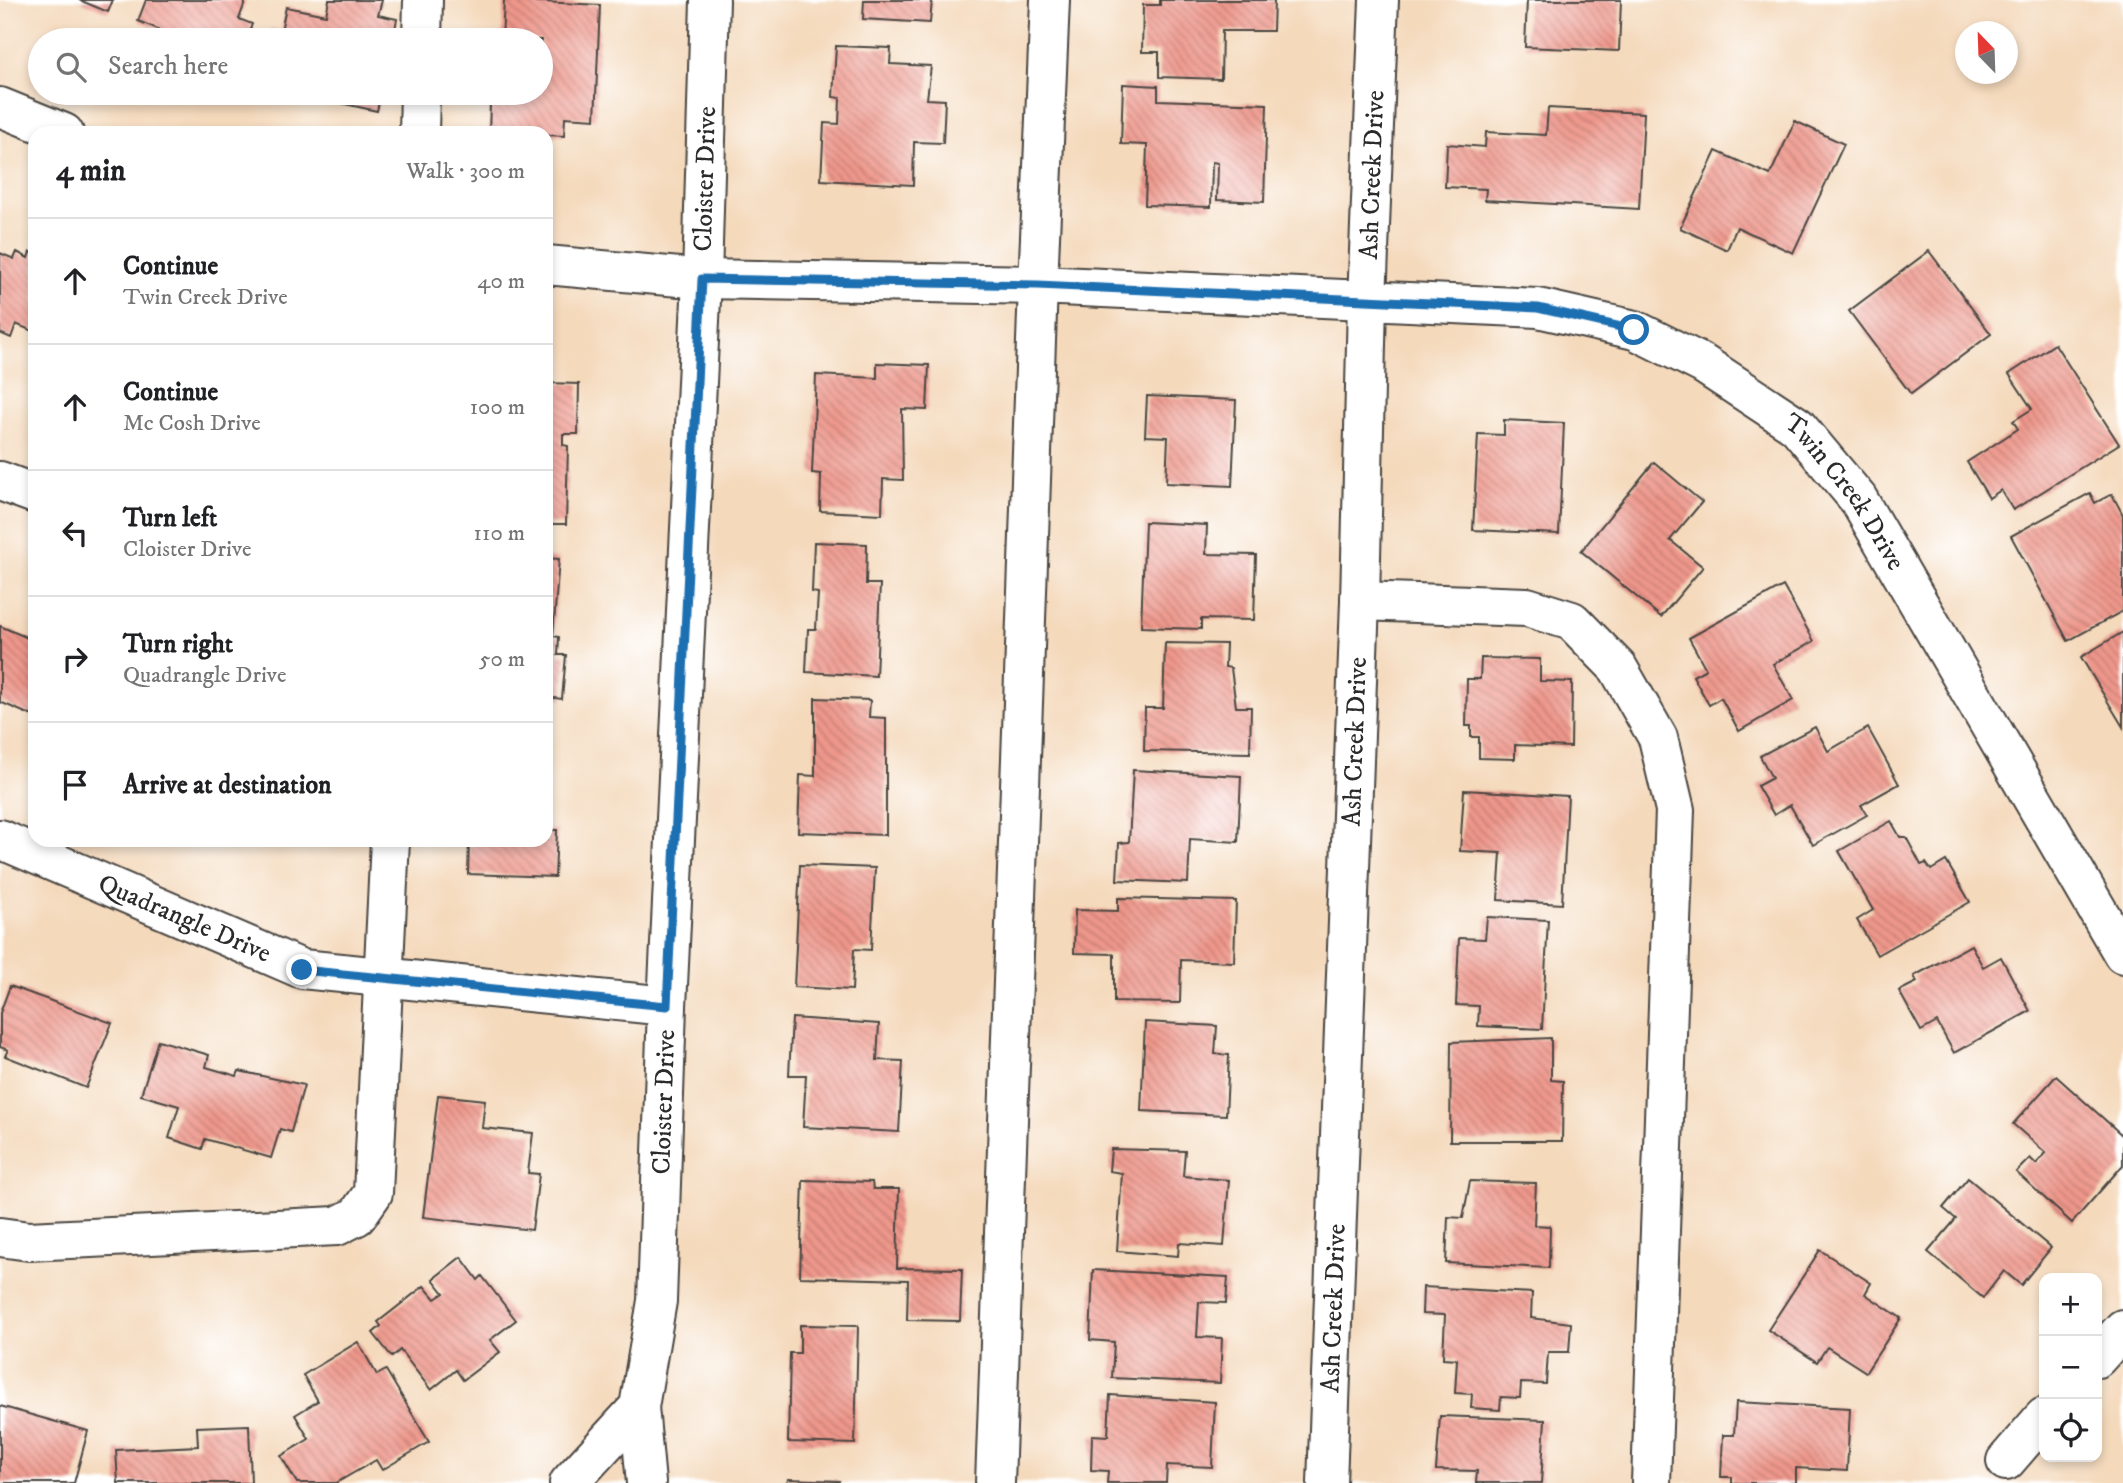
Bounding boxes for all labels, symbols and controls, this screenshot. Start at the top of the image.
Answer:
north arrow [1955,21,2018,84]
search box [28,28,553,105]
icon: search [52,48,90,86]
text: Search here [108,50,228,83]
street label: Ash Creek Drive [1352,90,1392,260]
street label: Cloister Drive [686,106,723,252]
text: 4 min [56,153,126,190]
text: Walk · 300 m [406,157,525,186]
text: Continue [123,250,218,283]
icon: ahead [56,262,94,300]
text: 40 m [477,267,525,296]
text: Twin Creek Drive [123,283,288,312]
route start [1618,314,1649,345]
text: Continue [123,376,218,409]
icon: ahead [56,388,94,426]
text: 100 m [470,393,525,422]
street label: Twin Creek Drive [1778,406,1912,576]
text: Mc Cosh Drive [123,409,261,438]
text: Turn left [123,502,217,535]
icon: left [56,514,94,552]
text: 110 m [474,519,525,548]
text: Cloister Drive [123,535,252,564]
text: Turn right [123,628,233,661]
icon: right [56,640,94,678]
text: 50 m [479,645,525,674]
street label: Ash Creek Drive [1335,656,1374,827]
text: Quadrangle Drive [123,661,286,690]
icon: arrive [56,766,94,804]
text: Arrive at destination [123,769,332,802]
street label: Quadrangle Drive [93,867,276,970]
route end [286,954,317,985]
street label: Cloister Drive [645,1029,683,1175]
street label: Ash Creek Drive [1314,1223,1353,1393]
map controls [2039,1273,2102,1462]
button: + [2039,1273,2102,1336]
button: − [2039,1336,2102,1399]
button: locate [2039,1399,2102,1462]

